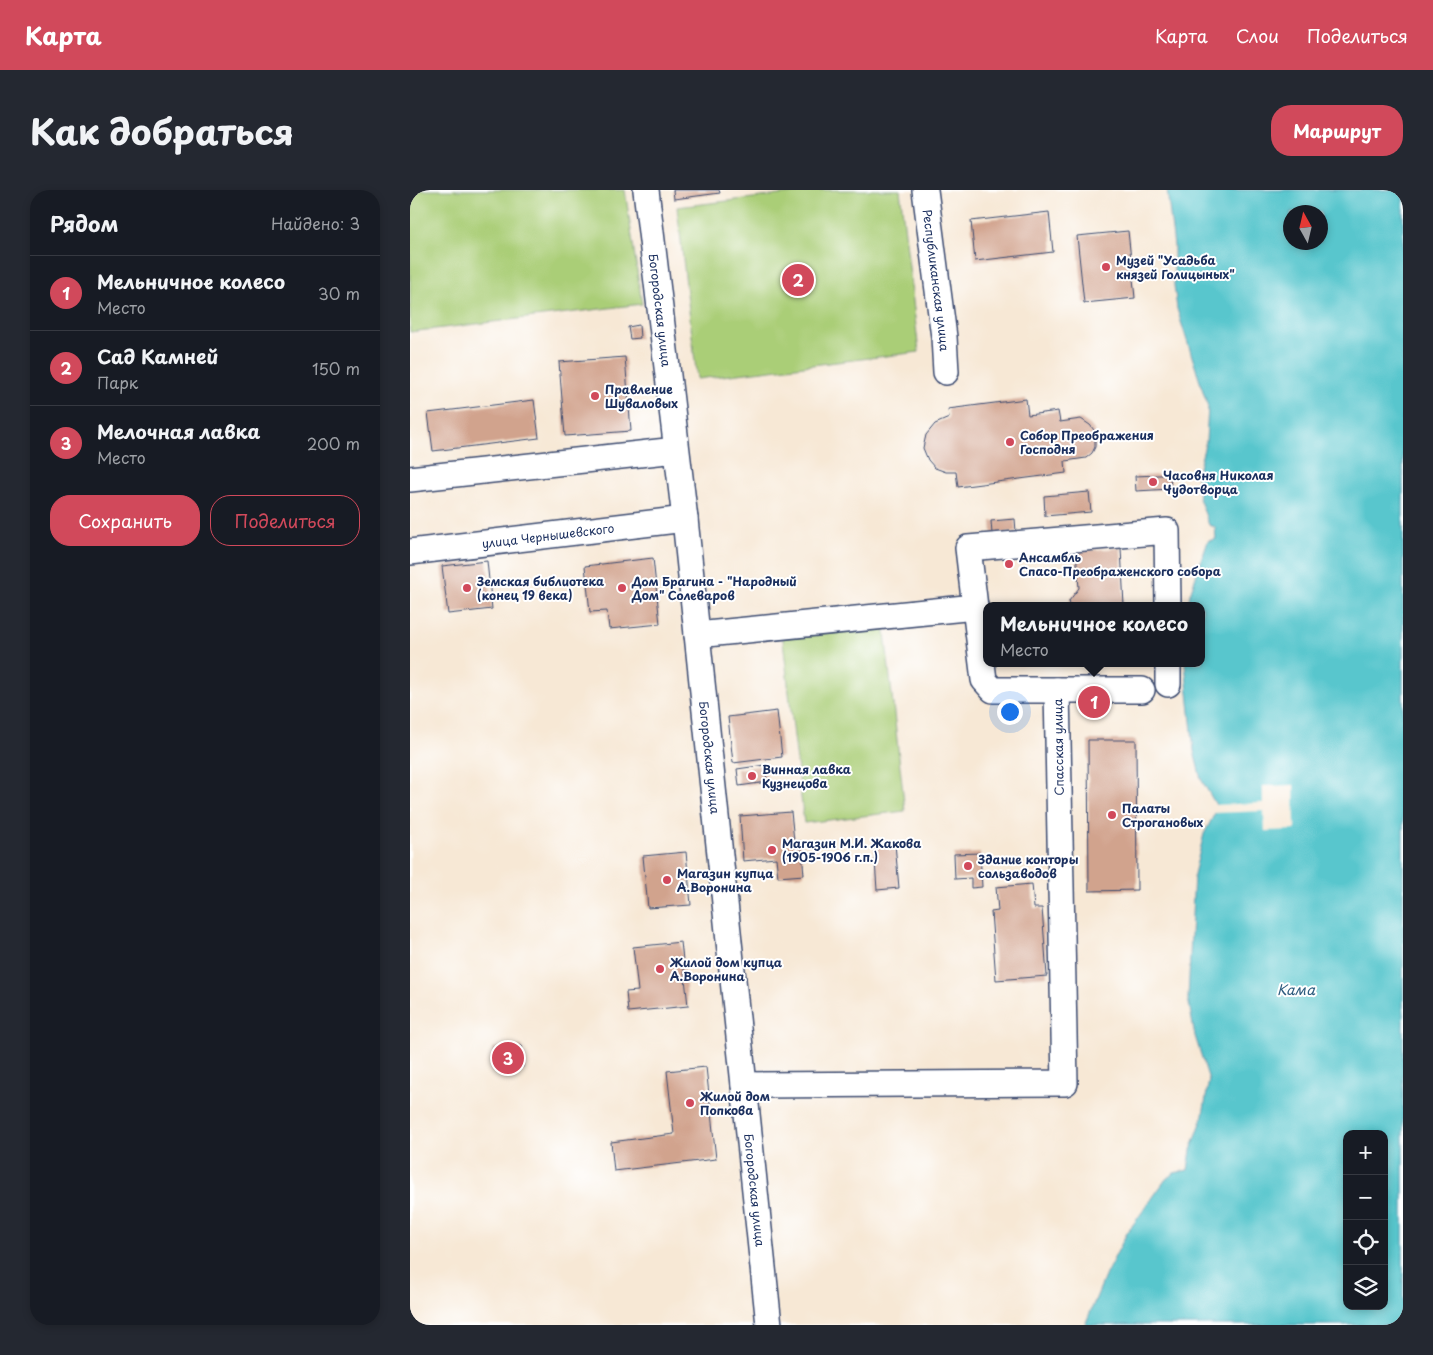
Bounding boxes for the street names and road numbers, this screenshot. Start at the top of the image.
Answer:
street label: Республиканская улица [919,208,954,352]
street label: Богородская улица [645,253,676,368]
street label: улица Чернышевского [481,519,615,552]
street label: Спасская улица [1048,698,1068,796]
street label: Богородская улица [695,700,725,815]
street label: Богородская улица [740,1133,770,1248]

